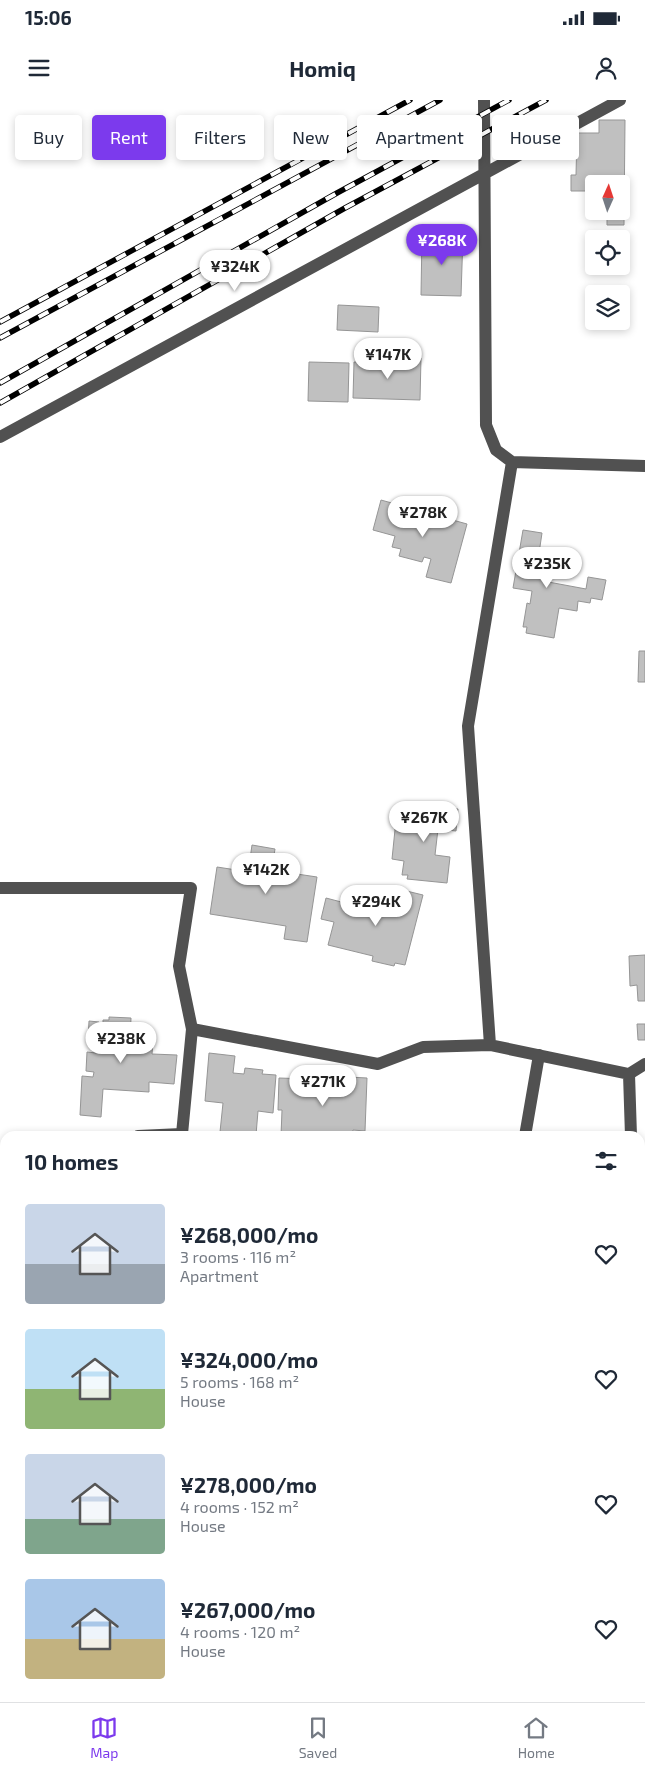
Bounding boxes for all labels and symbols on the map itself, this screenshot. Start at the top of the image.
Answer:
north arrow [585,175,630,220]
pin: ¥268K [407,224,477,266]
pin: ¥324K [200,250,270,292]
pin: ¥147K [353,338,423,380]
pin: ¥278K [388,496,458,538]
pin: ¥235K [512,546,582,589]
pin: ¥267K [389,800,459,843]
pin: ¥142K [231,852,301,895]
pin: ¥294K [341,884,411,927]
pin: ¥238K [86,1022,156,1064]
pin: ¥271K [288,1064,358,1107]

